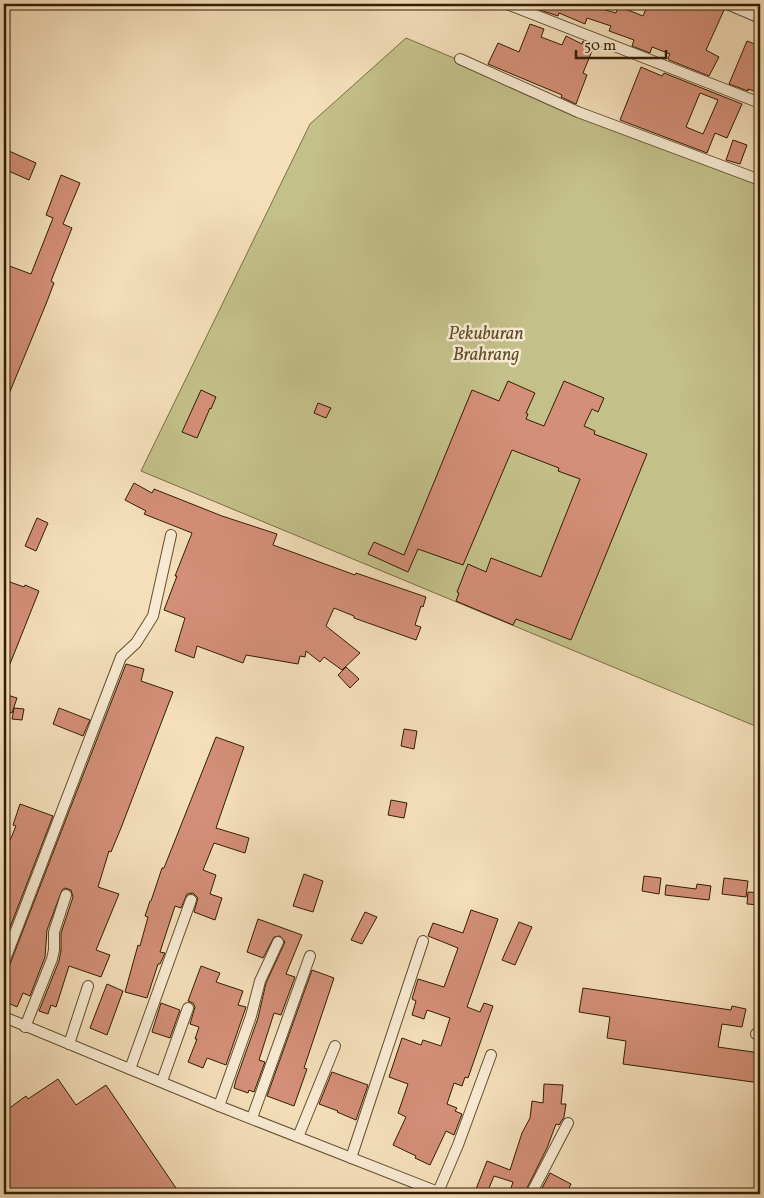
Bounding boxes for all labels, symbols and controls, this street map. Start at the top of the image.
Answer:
scale bar [576,28,666,60]
text: 50 m [584,36,616,57]
park label: Pekuburan Brahrang [448,322,524,368]

